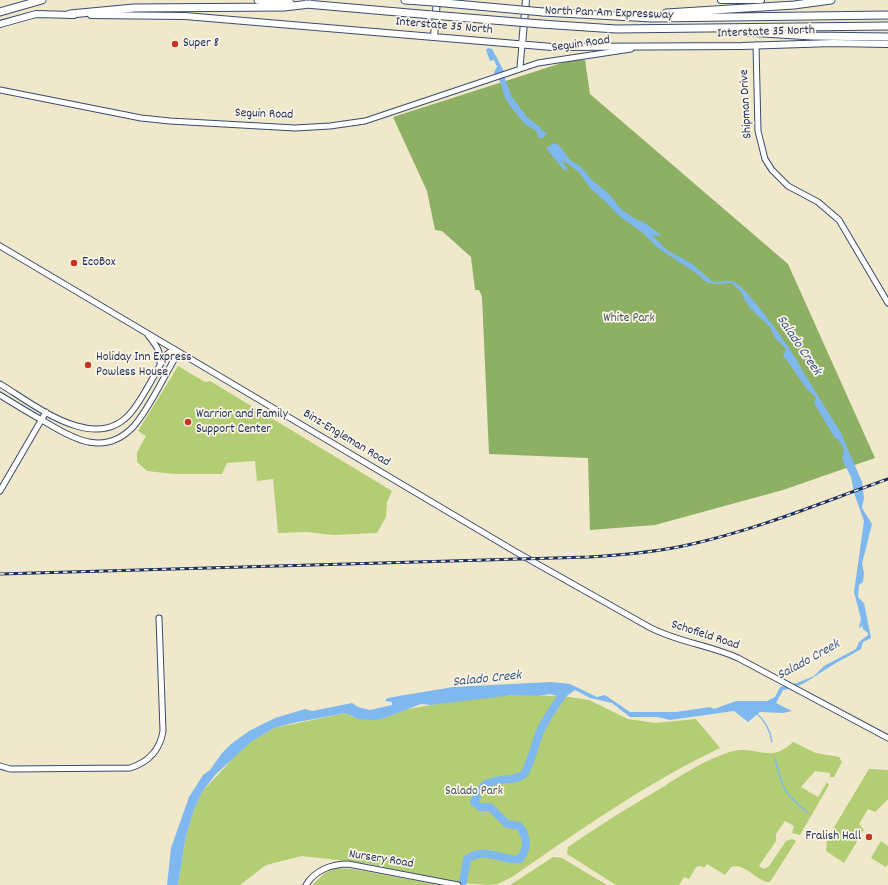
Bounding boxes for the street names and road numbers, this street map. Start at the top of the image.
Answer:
street label: North Pan Am Expressway [544,4,674,24]
street label: Interstate 35 North [395,15,493,39]
street label: Interstate 35 North [717,23,815,43]
street label: Seguin Road [551,33,611,57]
street label: Shipman Drive [737,69,757,139]
street label: Seguin Road [235,106,293,124]
street label: Binz-Engleman Road [300,407,392,471]
street label: Schofield Road [669,618,741,654]
street label: Nursery Road [347,847,415,873]

